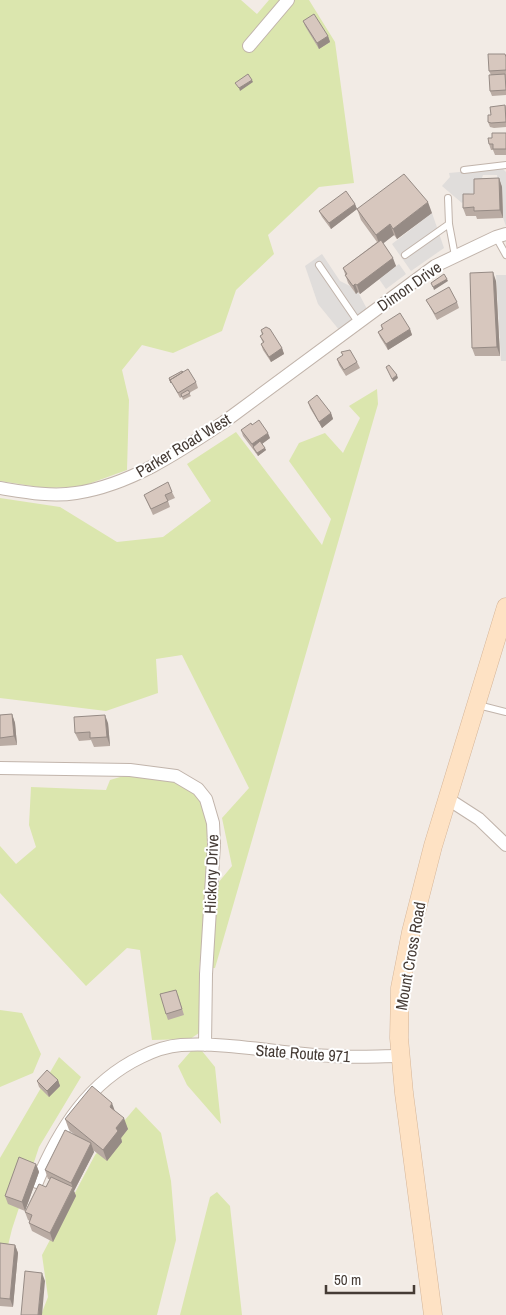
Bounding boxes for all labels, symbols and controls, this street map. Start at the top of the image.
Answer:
street label: Dimon Drive [373,256,445,316]
street label: Parker Road West [131,408,235,482]
street label: Hickory Drive [199,834,223,914]
street label: Mount Cross Road [390,900,430,1012]
street label: State Route 971 [255,1039,352,1067]
scale bar [326,1262,414,1294]
text: 50 m [334,1269,361,1290]

